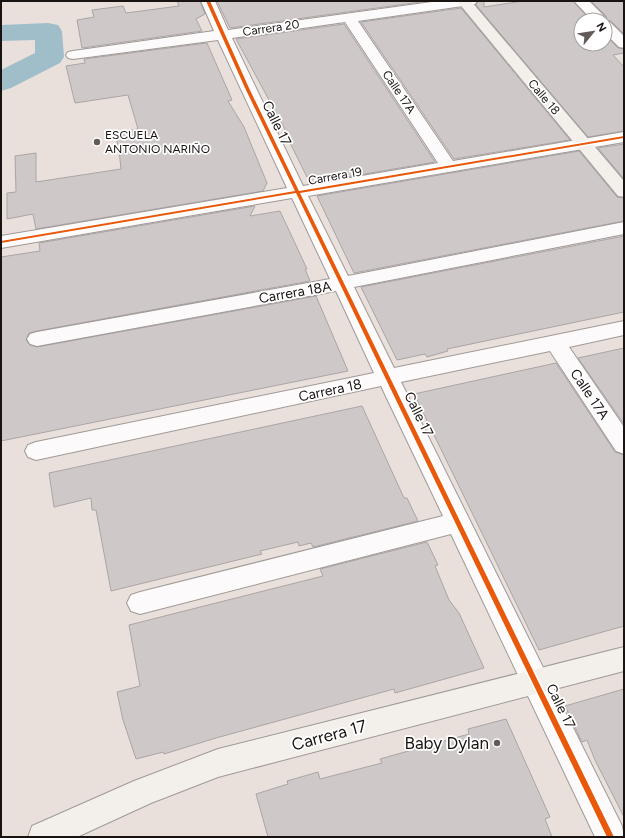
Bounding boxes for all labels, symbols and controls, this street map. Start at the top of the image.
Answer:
north arrow [573,12,613,52]
street label: Carrera 20 [242,17,300,39]
text: N [593,20,609,34]
street label: Calle 17A [379,68,419,116]
street label: Calle 18 [525,76,563,118]
street label: Calle 17 [258,98,295,149]
place label: ESCUELA ANTONIO NARIÑO [105,128,210,156]
marker: ESCUELA ANTONIO NARIÑO [92,137,102,147]
street label: Carrera 19 [307,164,363,188]
street label: Carrera 18A [257,278,333,307]
street label: Calle 17A [567,366,613,423]
street label: Carrera 18 [297,376,363,405]
street label: Calle 17 [400,389,437,440]
street label: Calle 17 [542,681,579,732]
street label: Carrera 17 [289,715,369,755]
place label: Baby Dylan [405,733,489,753]
marker: Baby Dylan [492,738,502,748]

